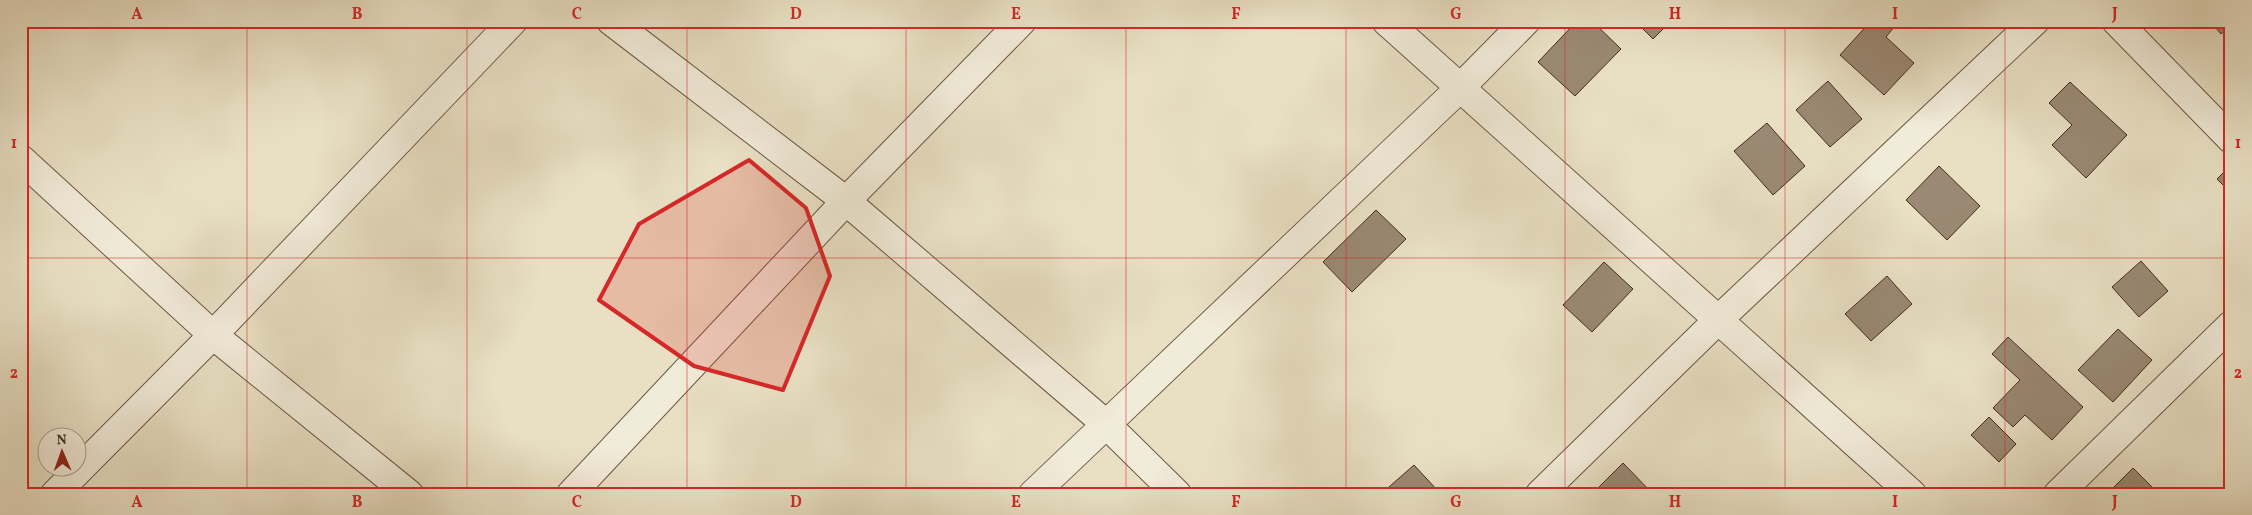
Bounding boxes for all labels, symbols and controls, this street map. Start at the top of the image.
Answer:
text: A [131,4,143,26]
text: B [352,4,363,26]
text: C [572,4,582,26]
text: D [790,4,802,26]
text: E [1011,4,1021,26]
text: F [1231,4,1241,26]
text: G [1450,4,1462,26]
text: H [1669,4,1681,26]
text: I [1892,4,1898,26]
text: J [2111,4,2118,26]
text: 1 [11,133,17,155]
text: 1 [2235,133,2241,155]
text: 2 [10,363,18,385]
text: 2 [2234,363,2242,385]
north arrow [38,428,88,478]
text: N [56,431,67,450]
text: A [131,492,143,514]
text: B [352,492,363,514]
text: C [572,492,582,514]
text: D [790,492,802,514]
text: E [1011,492,1021,514]
text: F [1231,492,1241,514]
text: G [1450,492,1462,514]
text: H [1669,492,1681,514]
text: I [1892,492,1898,514]
text: J [2111,492,2118,514]

